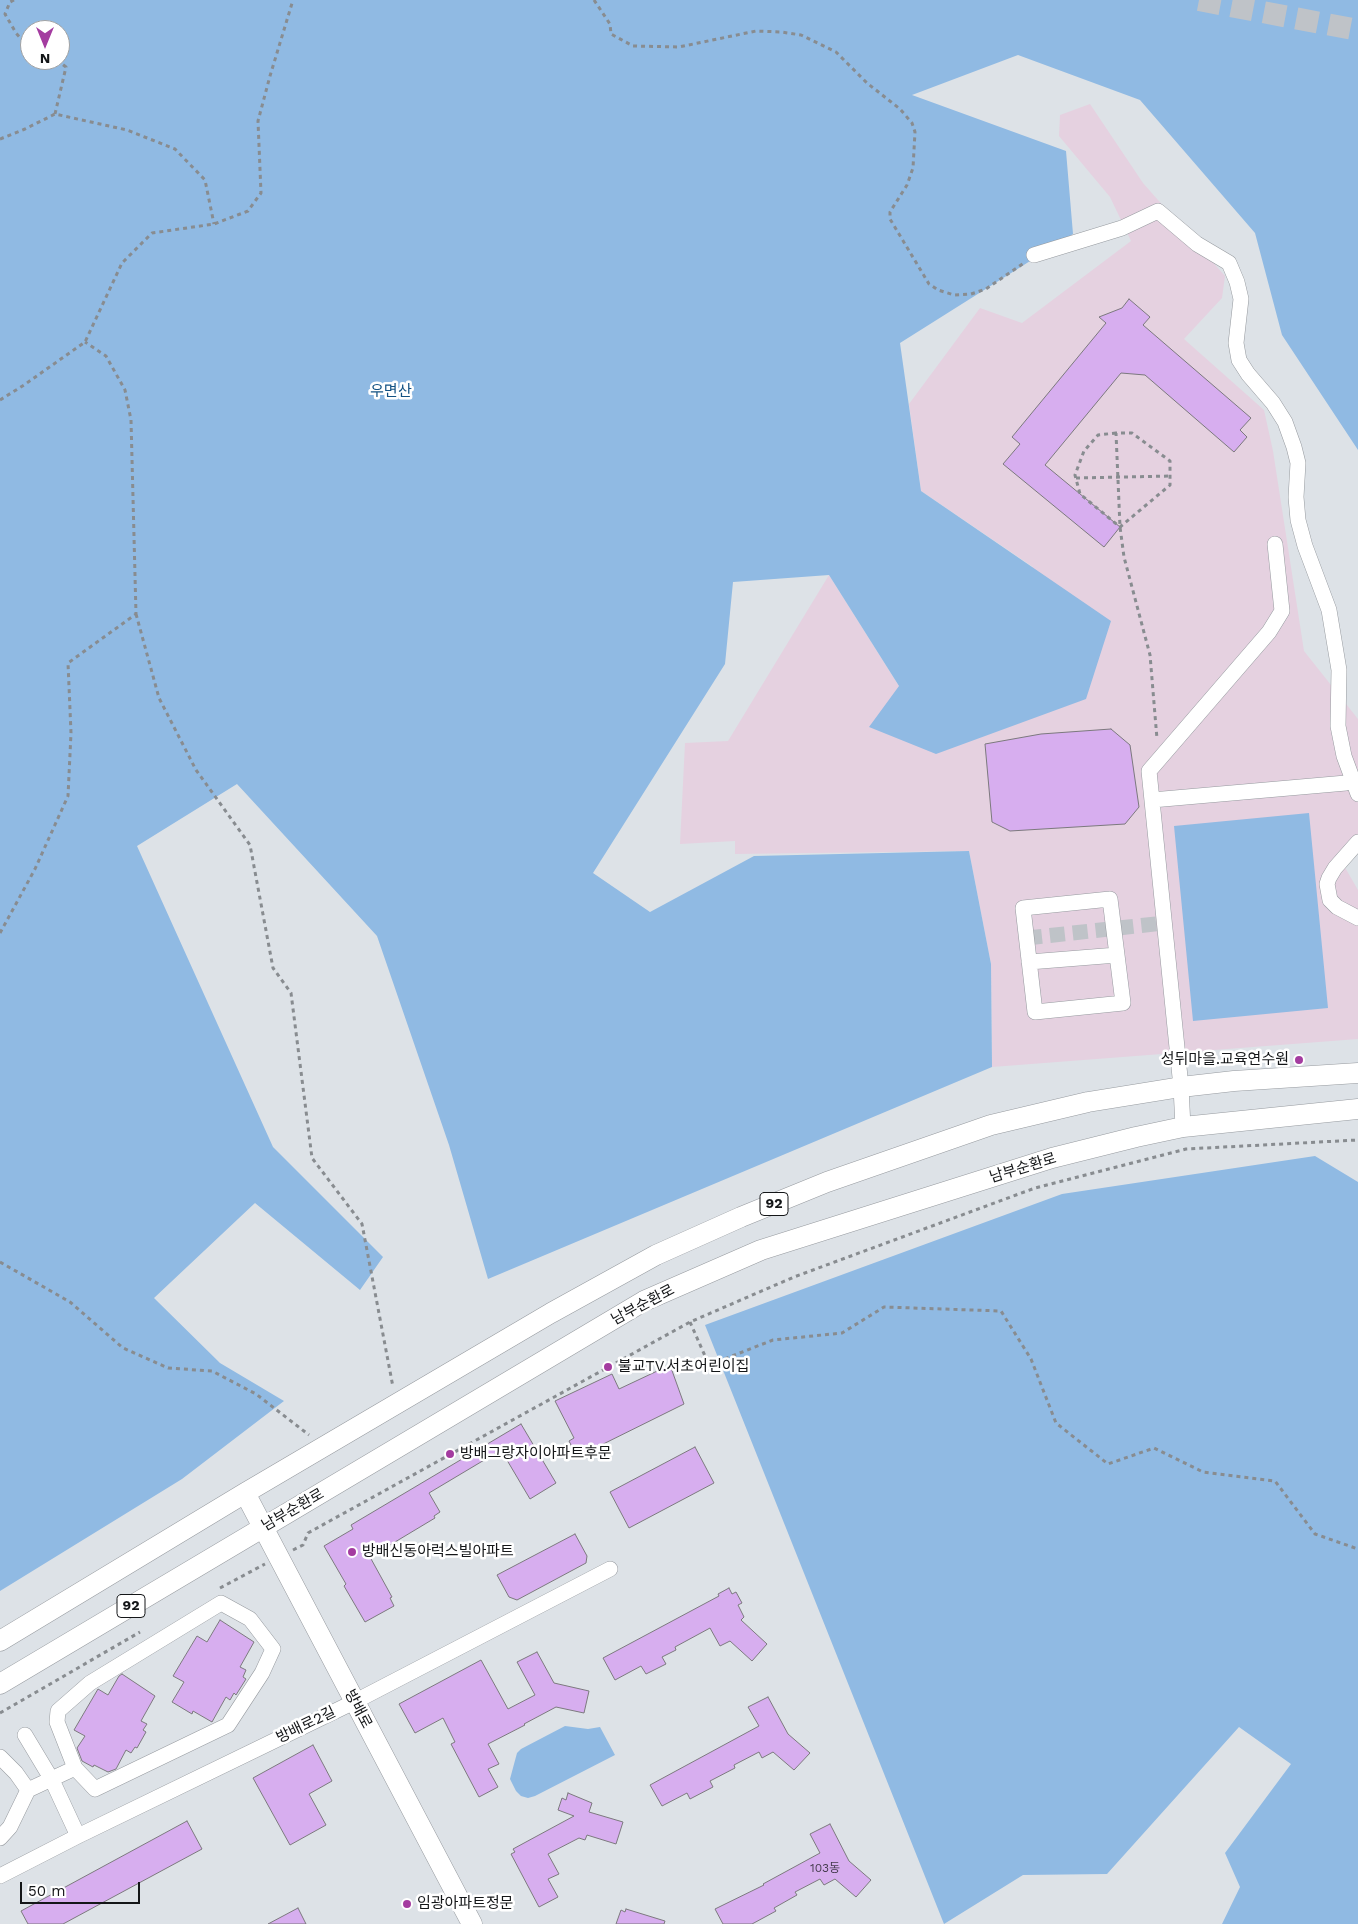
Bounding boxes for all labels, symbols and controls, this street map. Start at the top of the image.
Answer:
north arrow [20,20,70,70]
text: N [40,51,50,67]
park label: 우면산 [370,383,412,401]
place label: 성뒤마을.교육연수원 [1161,1051,1289,1069]
marker: 성뒤마을.교육연수원 [1293,1054,1305,1066]
street label: 남부순환로 [987,1149,1059,1187]
road number: 92 [760,1192,788,1216]
street label: 남부순환로 [608,1281,678,1329]
place label: 불교TV.서초어린이집 [618,1358,749,1376]
marker: 불교TV.서초어린이집 [602,1361,614,1373]
place label: 방배그랑자이아파트후문 [460,1445,612,1463]
marker: 방배그랑자이아파트후문 [444,1448,456,1460]
street label: 남부순환로 [259,1485,327,1535]
place label: 방배신동아럭스빌아파트 [362,1543,514,1561]
marker: 방배신동아럭스빌아파트 [346,1546,358,1558]
road number: 92 [117,1594,145,1618]
street label: 방배로 [340,1686,376,1732]
street label: 방배로2길 [273,1703,339,1747]
house number: 103동 [810,1861,840,1875]
scale bar [22,1872,142,1904]
text: 50 m [28,1882,65,1900]
place label: 임광아파트정문 [417,1895,514,1913]
marker: 임광아파트정문 [401,1898,413,1910]

